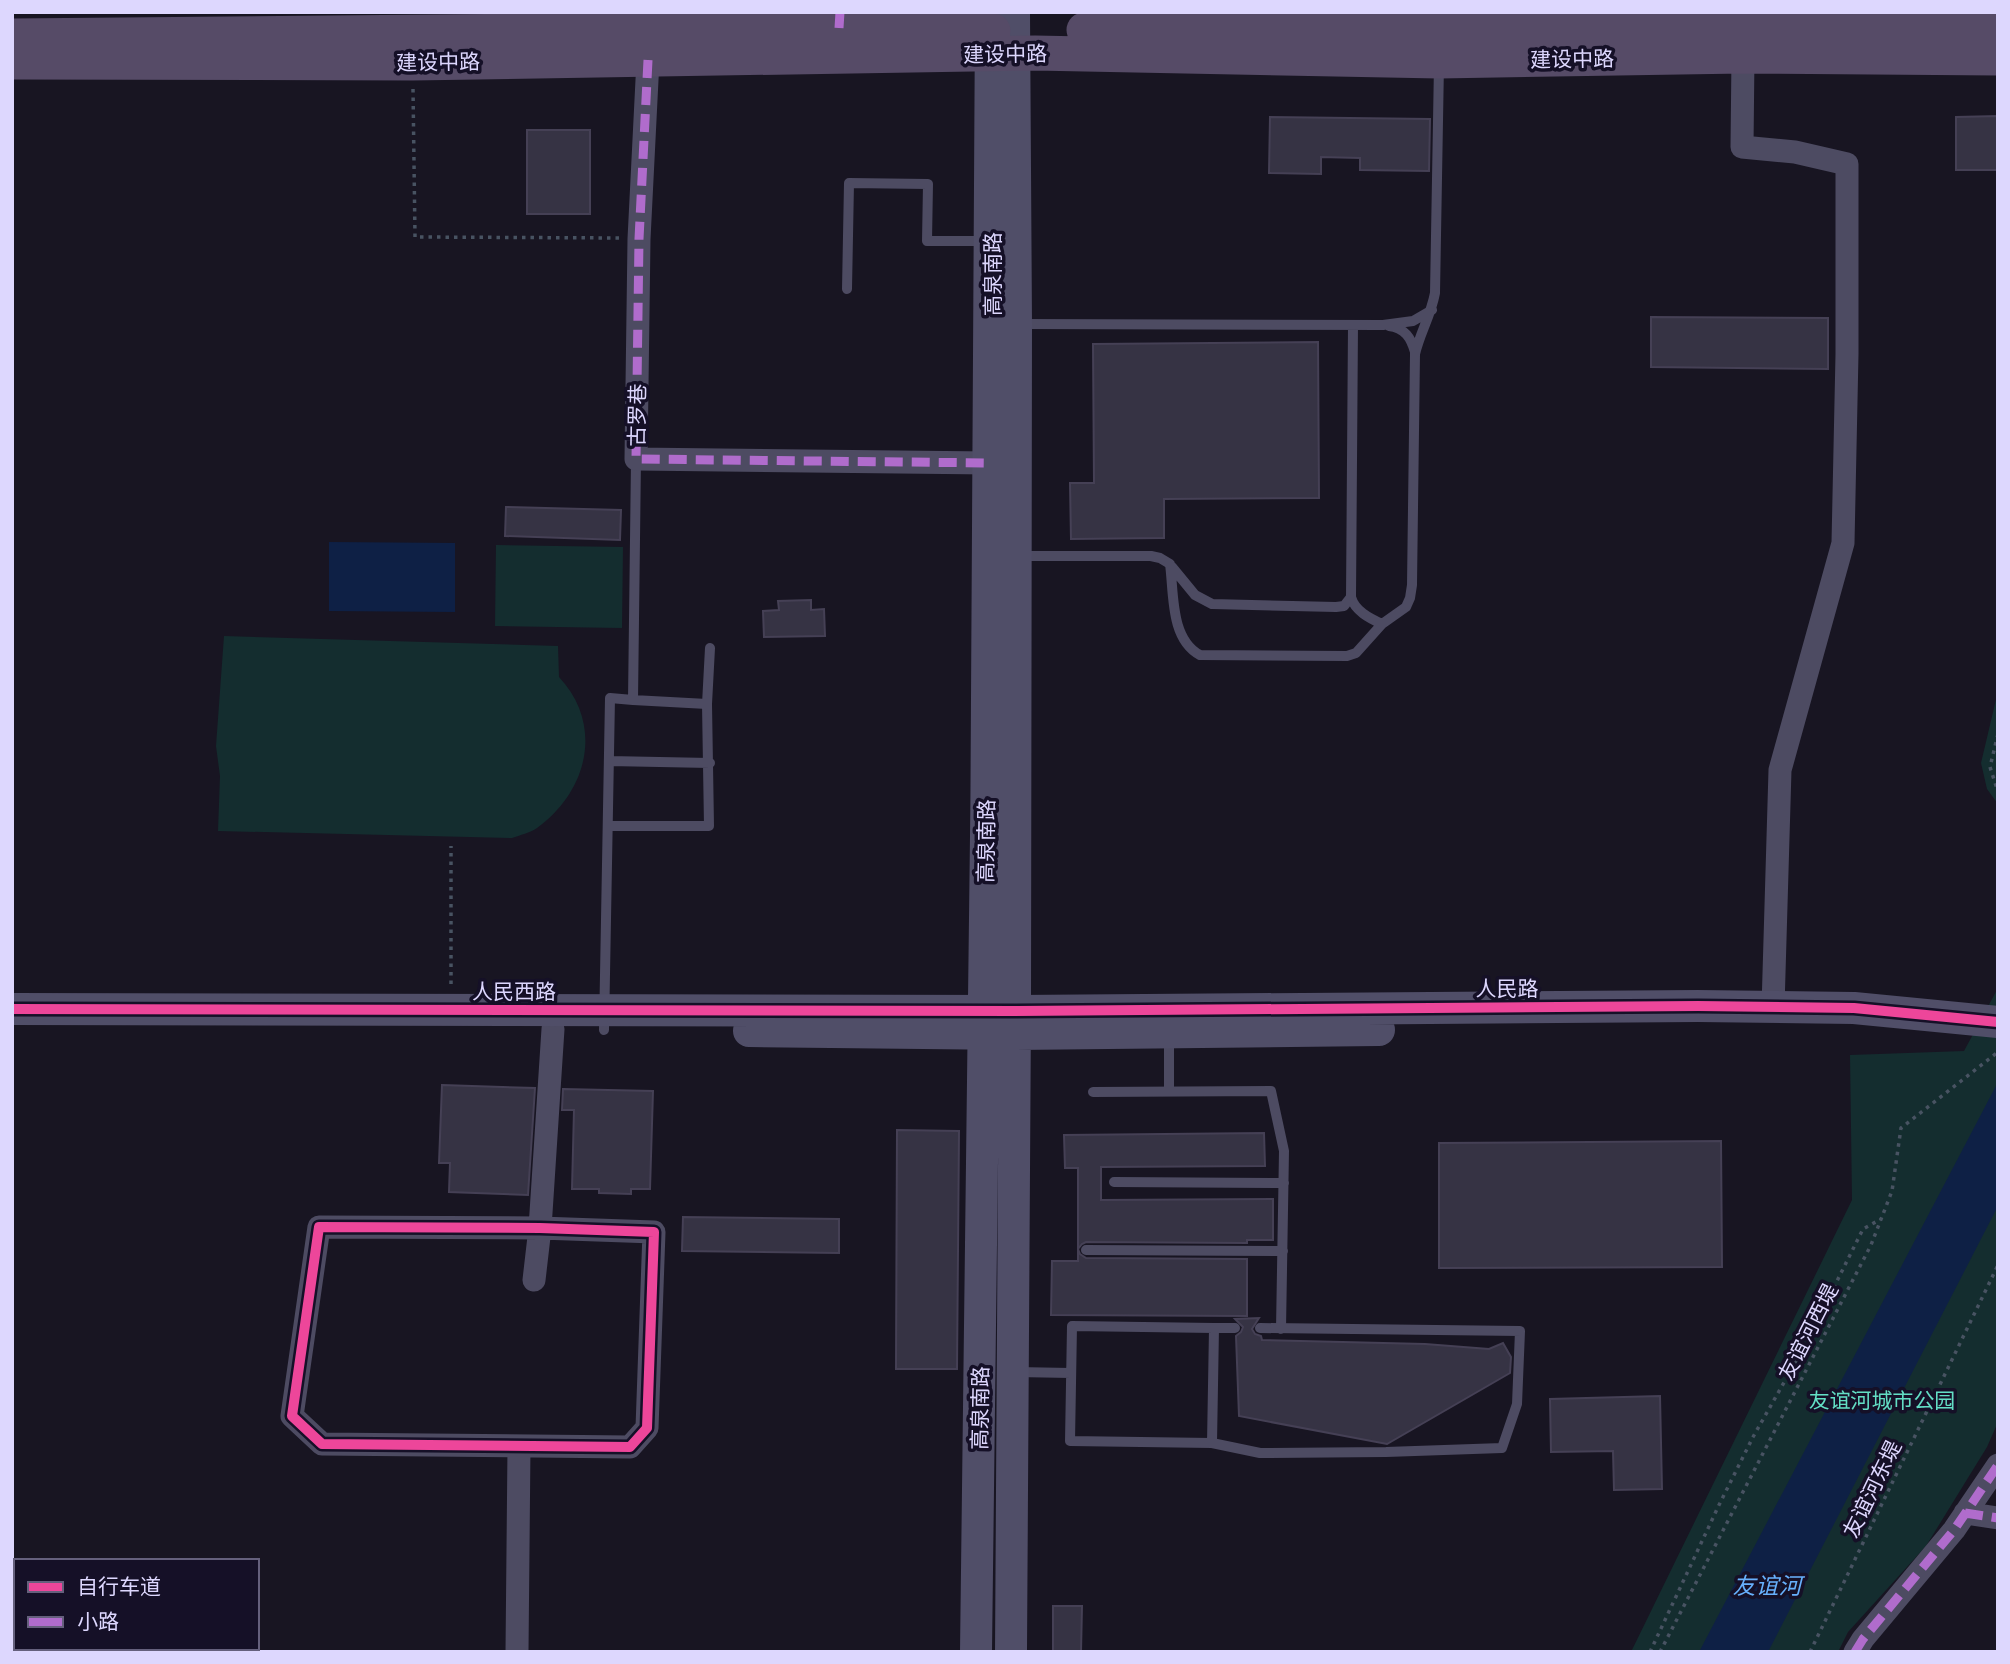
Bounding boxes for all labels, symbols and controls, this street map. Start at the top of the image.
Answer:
street label: 建设中路 [963,42,1047,66]
street label: 建设中路 [1530,47,1614,71]
street label: 建设中路 [396,50,480,74]
street label: 高泉南路 [981,232,1004,316]
street label: 古罗巷 [625,383,649,447]
street label: 高泉南路 [974,799,998,883]
street label: 人民路 [1476,977,1539,1000]
street label: 人民西路 [472,980,556,1003]
street label: 友谊河西堤 [1774,1280,1842,1384]
street label: 高泉南路 [968,1366,992,1450]
park label: 友谊河城市公园 [1809,1389,1956,1412]
street label: 友谊河东堤 [1839,1437,1905,1541]
legend [14,1559,259,1650]
water label: 友谊河 [1733,1573,1806,1599]
text: 自行车道 [77,1575,161,1598]
text: 小路 [77,1610,119,1633]

